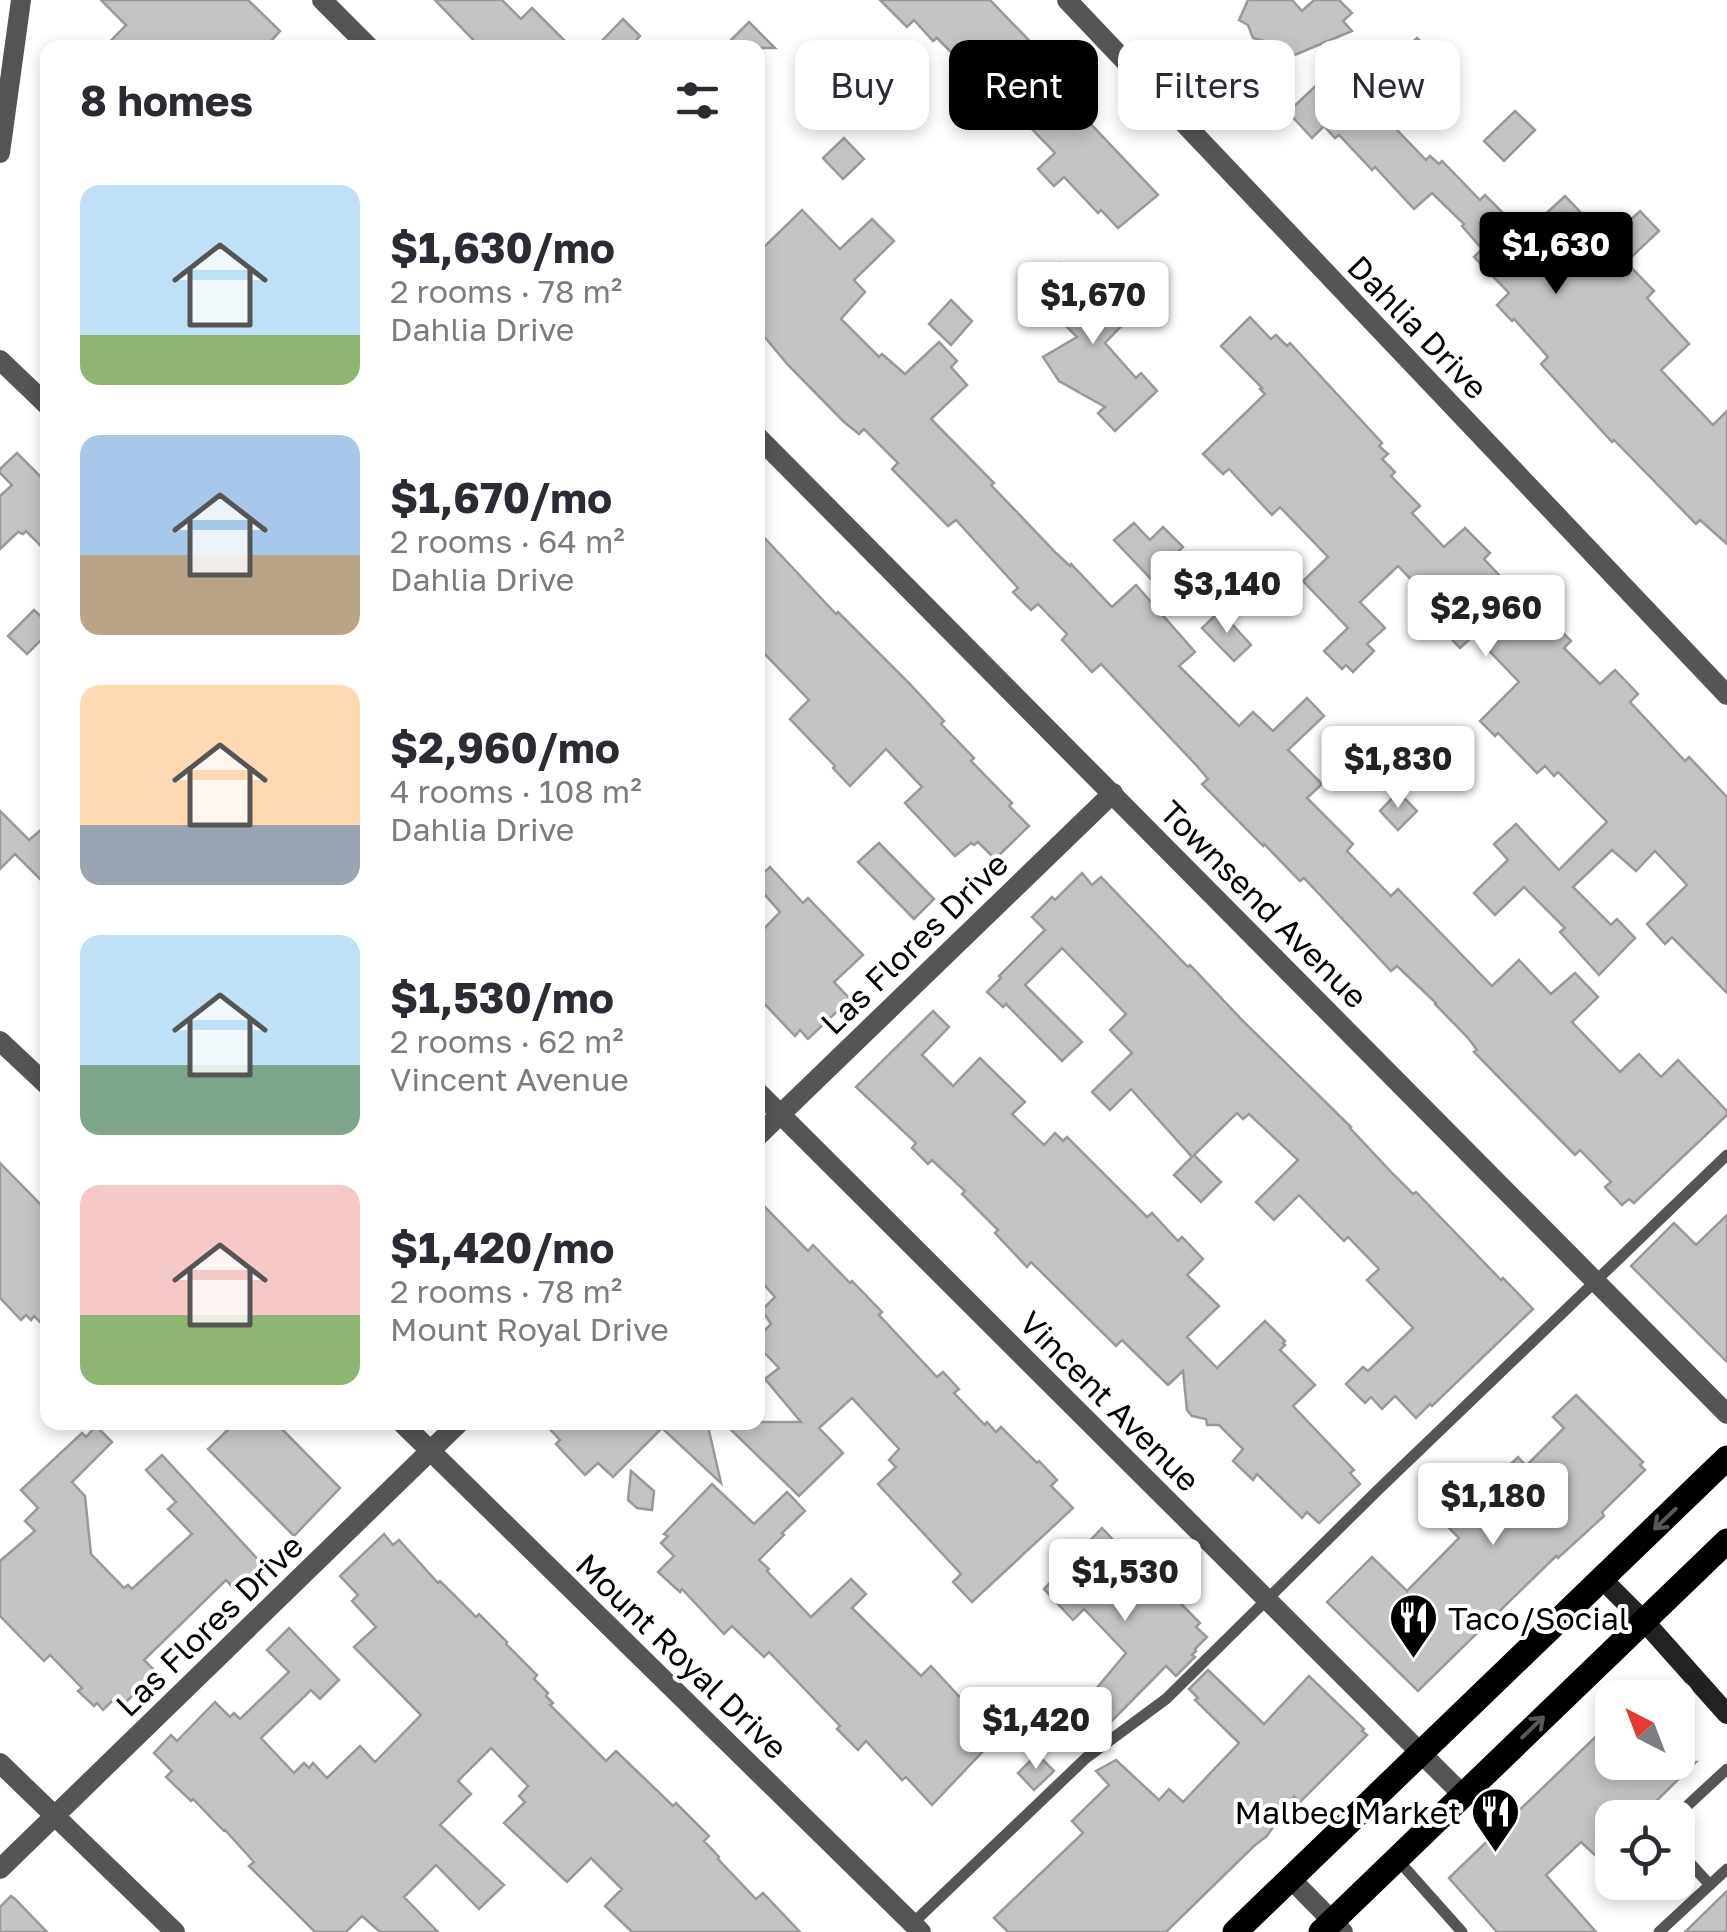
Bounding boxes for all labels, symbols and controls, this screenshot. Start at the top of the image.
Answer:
chip: Buy [795,40,929,130]
chip: Rent [949,40,1098,130]
chip: Filters [1118,40,1295,130]
chip: New [1315,40,1460,130]
icon: filters [670,73,725,128]
text: 8 homes [80,75,253,125]
pin: $1,630 [1475,212,1637,297]
text: $1,630/mo [390,222,615,272]
icon: home [160,225,280,345]
text: $1,630 [1502,225,1610,263]
street label: Dahlia Drive [1340,247,1496,407]
pin: $1,670 [1012,262,1174,347]
text: 2 rooms · 78 m² [390,272,622,310]
text: $1,670 [1040,275,1146,313]
text: Dahlia Drive [390,310,574,348]
text: $1,670/mo [390,472,612,522]
icon: home [160,475,280,595]
text: 2 rooms · 64 m² [390,522,625,560]
pin: $3,140 [1146,551,1308,636]
text: Dahlia Drive [390,560,574,598]
text: $3,140 [1173,564,1281,602]
pin: $2,960 [1405,575,1567,660]
text: $2,960 [1430,588,1542,626]
text: $2,960/mo [390,722,620,772]
icon: home [160,725,280,845]
pin: $1,830 [1317,726,1479,811]
text: $1,830 [1344,739,1452,777]
text: 4 rooms · 108 m² [390,772,642,810]
street label: Townsend Avenue [1153,793,1375,1015]
text: Dahlia Drive [390,810,574,848]
street label: Las Flores Drive [813,844,1015,1042]
text: $1,530/mo [390,972,614,1022]
icon: home [160,975,280,1095]
text: 2 rooms · 62 m² [390,1022,624,1060]
text: Vincent Avenue [390,1060,629,1098]
text: $1,420/mo [390,1222,615,1272]
icon: home [160,1225,280,1345]
text: 2 rooms · 78 m² [390,1272,622,1310]
street label: Vincent Avenue [1012,1303,1208,1499]
text: Mount Royal Drive [390,1310,669,1348]
pin: $1,180 [1412,1463,1574,1548]
text: $1,180 [1440,1476,1546,1514]
one-way arrow [1653,1506,1677,1530]
street label: Las Flores Drive [108,1526,310,1724]
pin: $1,530 [1044,1539,1206,1624]
street label: Mount Royal Drive [569,1545,795,1767]
text: $1,530 [1071,1552,1179,1590]
restaurant icon: Taco/Social [1387,1592,1439,1660]
place label: Taco/Social [1448,1599,1629,1637]
north arrow [1595,1680,1695,1780]
map controls [1595,1680,1695,1900]
pin: $1,420 [955,1687,1117,1772]
text: $1,420 [982,1700,1090,1738]
one-way arrow [1521,1716,1545,1740]
restaurant icon: Malbec Market [1470,1786,1522,1854]
place label: Malbec Market [1235,1793,1461,1831]
button: locate [1595,1800,1695,1900]

